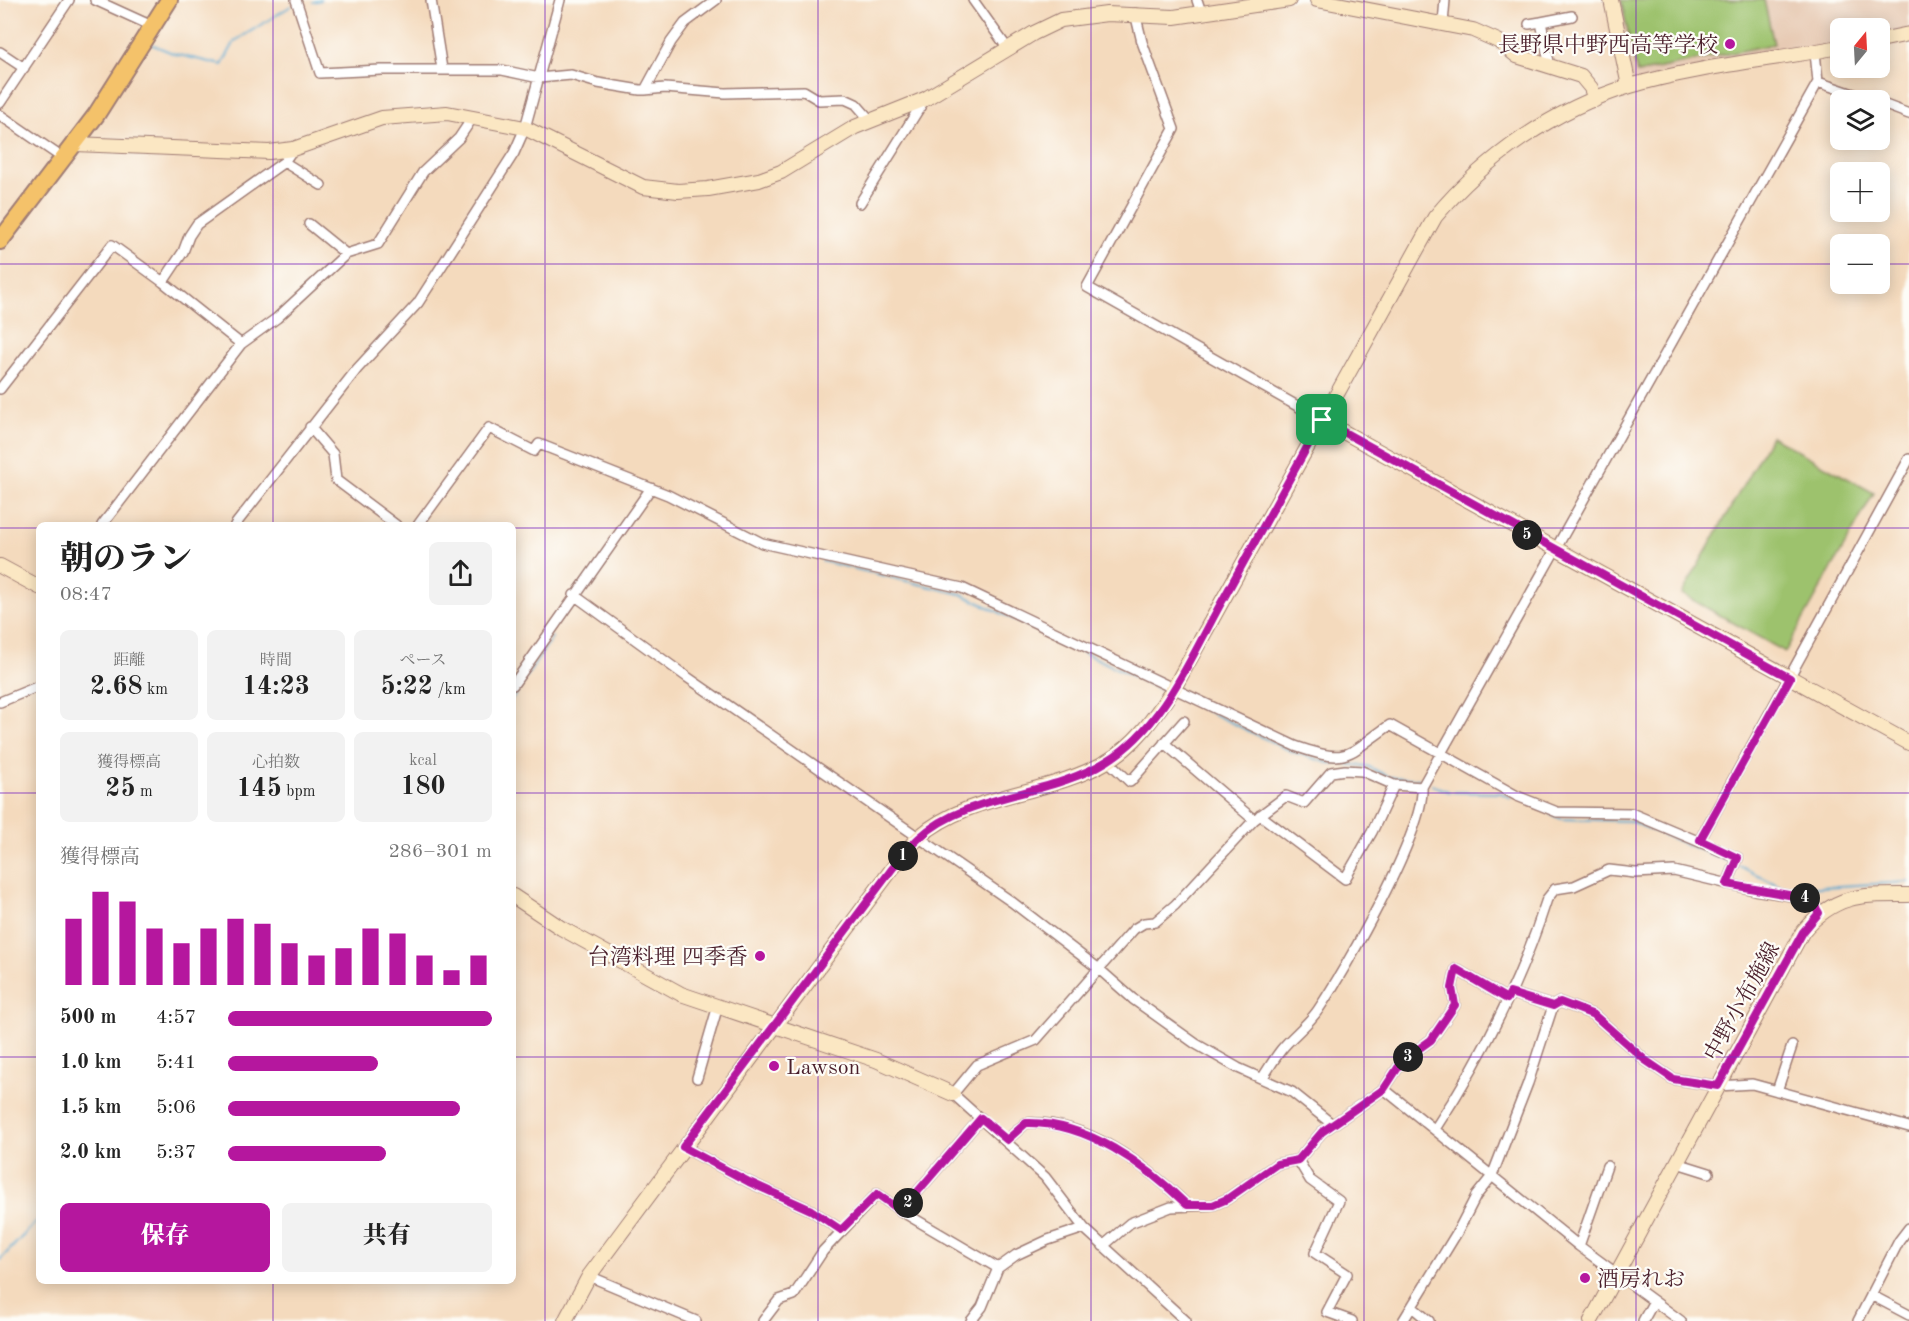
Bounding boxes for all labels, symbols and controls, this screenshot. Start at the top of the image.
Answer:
north arrow [1830,18,1890,78]
map controls [1830,18,1890,294]
place label: 長野県中野西高等学校 [1498,33,1718,57]
marker: 長野県中野西高等学校 [1723,37,1737,51]
button: layers [1830,90,1890,150]
button: + [1830,162,1890,222]
button: − [1830,234,1890,294]
pin [1296,394,1347,445]
icon: arrive [1305,403,1338,436]
pin: 5 [1512,520,1542,550]
text: 5 [1522,527,1532,543]
button: share [429,542,492,605]
text: 朝のラン [60,544,192,577]
text: 08:47 [60,585,112,605]
text: 距離 [113,653,145,669]
text: 時間 [260,653,292,669]
text: ペース [399,653,447,669]
text: 2.68 [90,674,143,700]
text: 14:23 [242,674,310,700]
text: 5:22 [380,674,433,700]
text: km [143,682,168,698]
text: /km [433,682,466,698]
text: kcal [409,753,437,769]
text: 獲得標高 [97,755,161,771]
text: 心拍数 [252,755,300,771]
text: 180 [400,774,446,800]
text: 25 [105,776,135,802]
text: 145 [237,776,282,802]
text: m [135,784,153,800]
text: bpm [282,784,315,800]
pin: 1 [888,841,918,871]
text: 286–301 m [389,842,492,862]
text: 獲得標高 [60,848,140,868]
text: 1 [898,848,908,864]
pin: 4 [1790,883,1820,913]
text: 4 [1800,890,1810,906]
street label: 中野小布施線 [1699,938,1784,1065]
place label: 台湾料理 四季香 [588,945,748,969]
marker: 台湾料理 四季香 [753,949,767,963]
text: 500 m [60,1008,116,1028]
text: 4:57 [156,1008,196,1028]
pin: 3 [1393,1042,1423,1072]
text: 3 [1403,1049,1413,1065]
text: 1.0 km [60,1053,122,1073]
text: 5:41 [156,1053,196,1073]
place label: Lawson [786,1057,861,1079]
marker: Lawson [767,1059,781,1073]
text: 1.5 km [60,1098,122,1118]
text: 5:06 [156,1098,196,1118]
text: 2.0 km [60,1143,122,1163]
text: 5:37 [156,1143,196,1163]
pin: 2 [893,1188,923,1218]
text: 2 [903,1195,913,1211]
button: 保存 [60,1203,270,1272]
button: 共有 [282,1203,492,1272]
place label: 酒房れお [1597,1267,1685,1291]
marker: 酒房れお [1578,1271,1592,1285]

